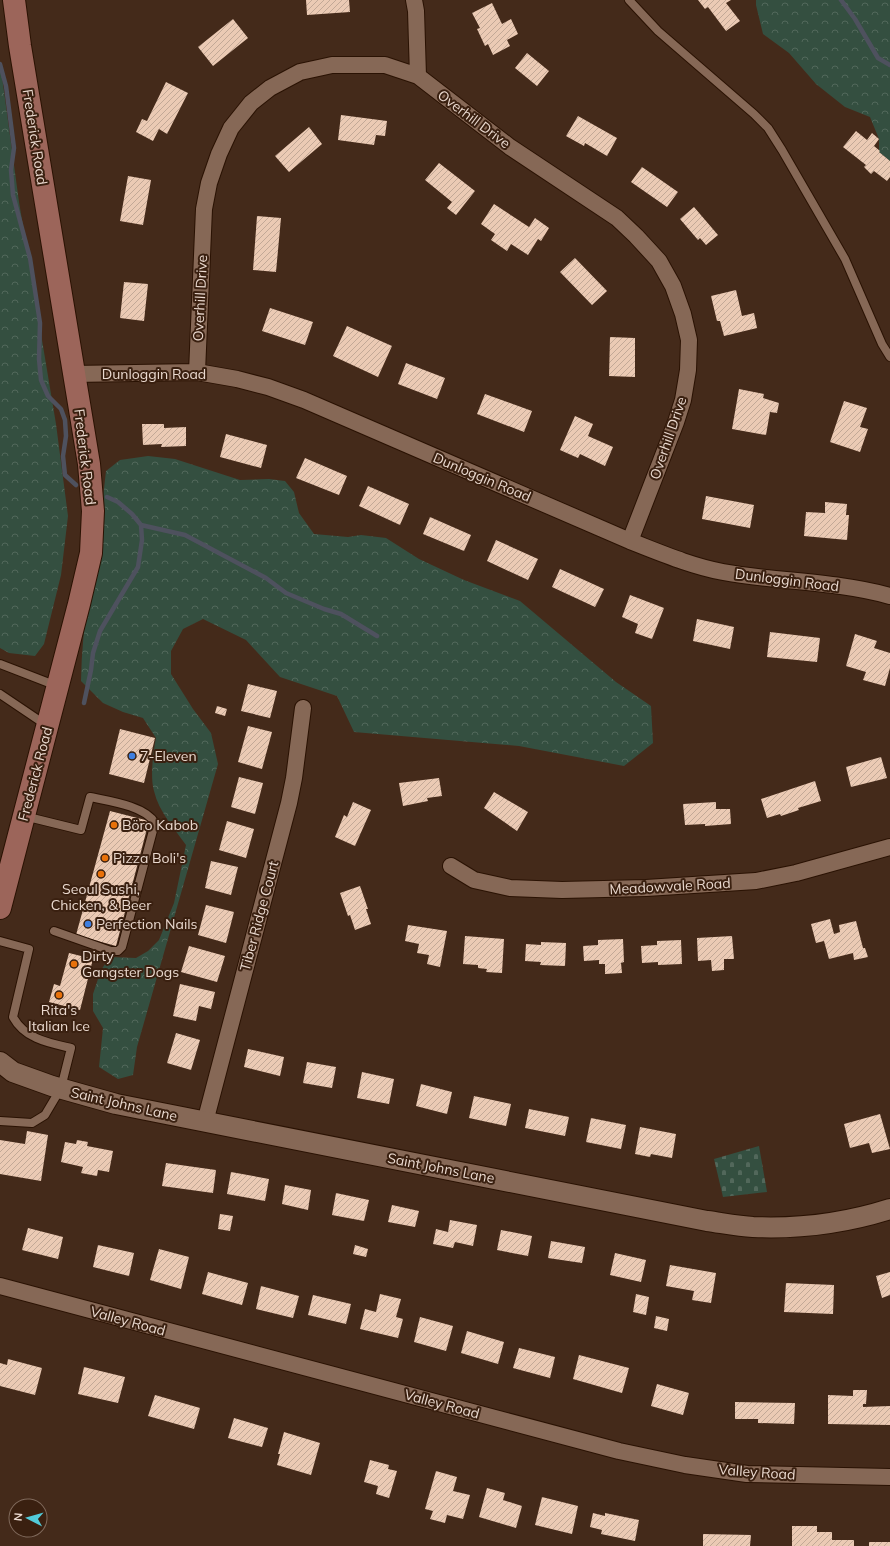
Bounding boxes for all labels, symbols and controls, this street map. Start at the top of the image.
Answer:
street label: Overhill Drive [434,86,514,152]
street label: Frederick Road [19,88,51,186]
street label: Overhill Drive [189,254,211,342]
street label: Dunloggin Road [102,365,206,383]
street label: Overhill Drive [645,394,691,482]
street label: Frederick Road [70,408,100,506]
street label: Dunloggin Road [430,448,534,506]
street label: Dunloggin Road [734,565,840,595]
street label: Frederick Road [14,725,56,823]
place label: 7-Eleven [140,747,197,765]
marker: 7-Eleven [127,751,137,761]
place label: Böro Kabob [122,816,198,834]
marker: Böro Kabob [109,820,119,830]
place label: Pizza Boli's [113,849,186,867]
marker: Pizza Boli's [100,853,110,863]
street label: Tiber Ridge Court [236,859,282,973]
marker: Seoul Sushi, Chicken, & Beer [96,869,106,879]
street label: Meadowvale Road [609,874,731,898]
place label: Seoul Sushi, Chicken, & Beer [51,880,152,914]
place label: Perfection Nails [96,915,198,933]
marker: Perfection Nails [83,919,93,929]
place label: Dirty Gangster Dogs [82,947,179,981]
marker: Dirty Gangster Dogs [69,959,79,969]
marker: Rita's Italian Ice [54,990,64,1000]
place label: Rita's Italian Ice [28,1001,90,1035]
street label: Saint Johns Lane [69,1083,179,1125]
street label: Saint Johns Lane [386,1149,496,1187]
street label: Valley Road [88,1302,168,1340]
street label: Valley Road [402,1385,482,1423]
street label: Valley Road [718,1460,796,1484]
north arrow [8,1498,48,1538]
text: N [11,1512,25,1522]

